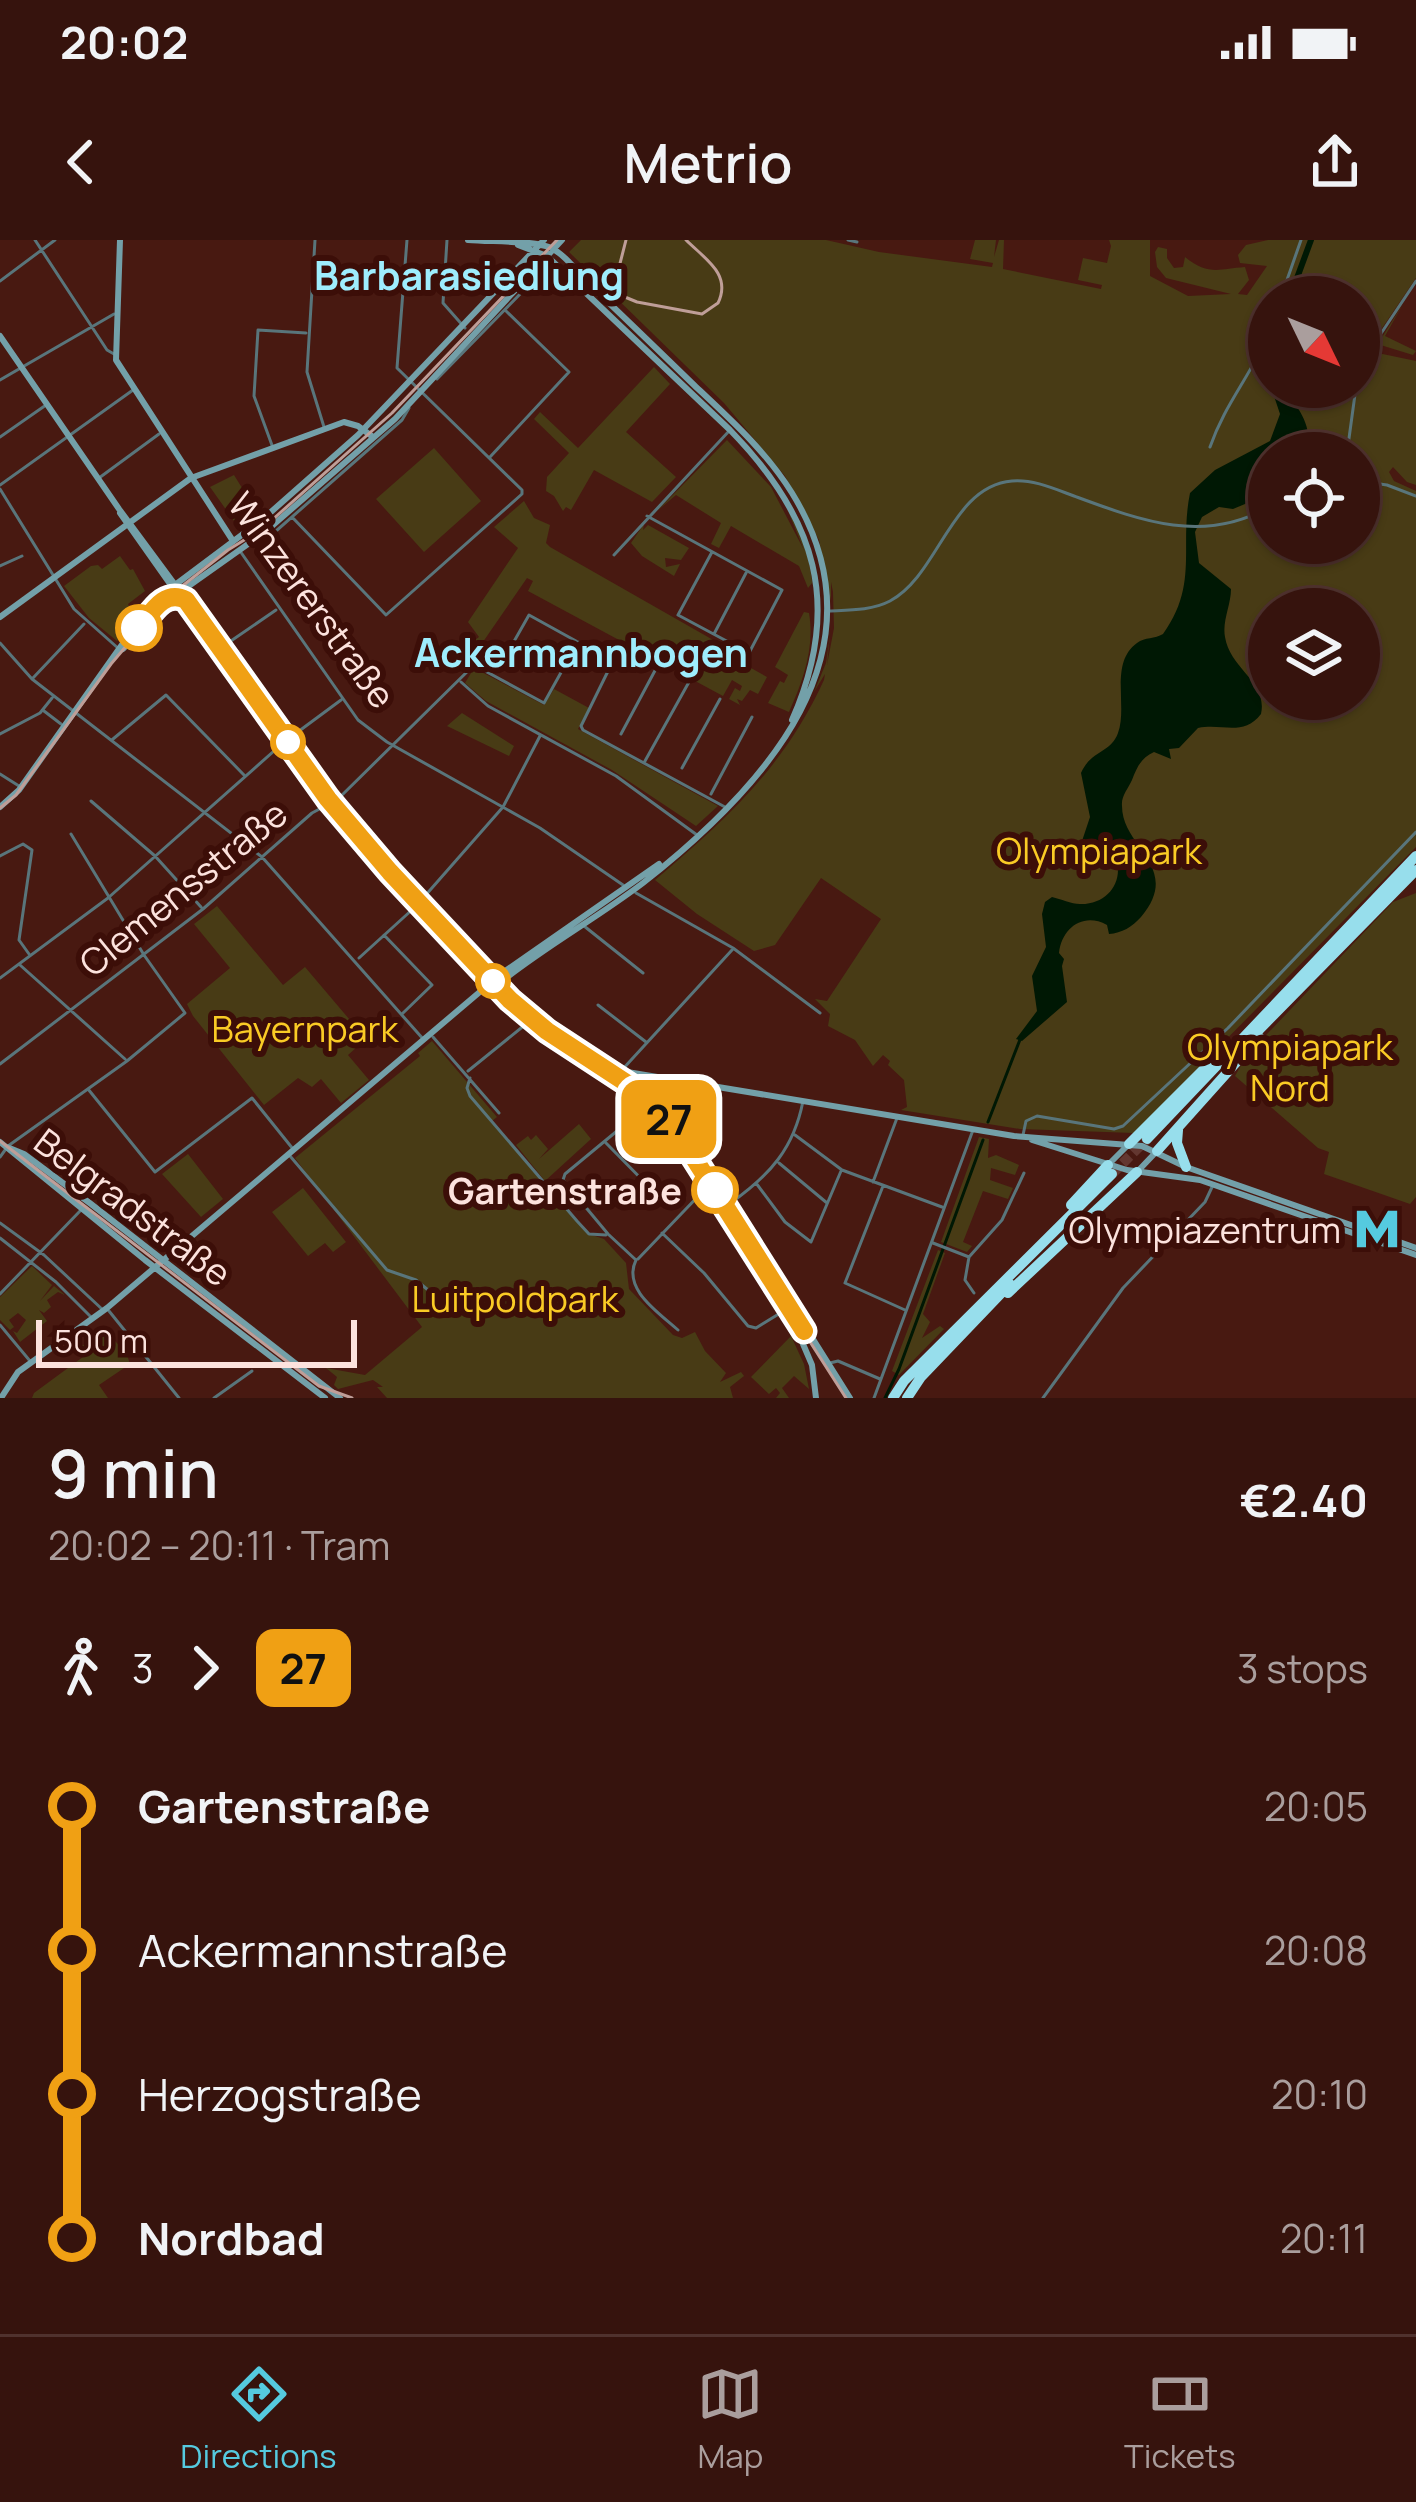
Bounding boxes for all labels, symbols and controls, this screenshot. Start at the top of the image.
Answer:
text: 20:02 [60,11,188,73]
text: Metrio [623,125,793,199]
icon: back [48,129,114,195]
icon: share [1302,129,1368,195]
district label: Barbarasiedlung [314,248,624,302]
north arrow [1248,276,1380,408]
map controls [1248,276,1380,720]
button: locate [1248,432,1380,564]
street label: Winzererstraße [217,482,407,718]
button: layers [1248,588,1380,720]
unlabelled marker [117,606,161,650]
district label: Ackermannbogen [414,625,748,679]
unlabelled marker [272,726,304,758]
street label: Clemensstraße [69,789,297,987]
park label: Olympiapark [996,826,1203,875]
unlabelled marker [477,965,509,997]
park label: Bayernpark [212,1004,400,1053]
park label: Olympiapark Nord [1187,1022,1394,1112]
line badge: 27 [615,1080,723,1158]
text: 27 [645,1090,693,1148]
street label: Belgradstraße [25,1117,241,1297]
place label: Gartenstraße [448,1166,682,1215]
marker: Gartenstraße [693,1168,737,1212]
metro station icon: Olympiazentrum [1352,1204,1402,1254]
place label: Olympiazentrum [1068,1205,1341,1254]
park label: Luitpoldpark [411,1274,620,1323]
scale bar [36,1314,357,1367]
text: 500 m [54,1318,148,1363]
text: 9 min [48,1428,218,1518]
text: €2.40 [1240,1469,1368,1531]
text: 20:02 – 20:11 · Tram [48,1518,390,1572]
icon: walk [48,1635,114,1701]
icon: forward [172,1635,238,1701]
text: 27 [280,1639,327,1697]
text: 3 [132,1641,154,1695]
text: 3 stops [1237,1641,1368,1695]
text: Gartenstraße [138,1775,430,1837]
text: 20:05 [1264,1779,1368,1833]
text: Ackermannstraße [138,1919,508,1981]
text: 20:08 [1264,1923,1368,1977]
text: Herzogstraße [138,2063,422,2125]
text: 20:10 [1271,2067,1368,2121]
text: Nordbad [138,2207,325,2269]
text: 20:11 [1280,2211,1368,2265]
tab: Directions [180,2361,337,2478]
tab: Map [697,2361,763,2478]
tab: Tickets [1124,2361,1236,2478]

